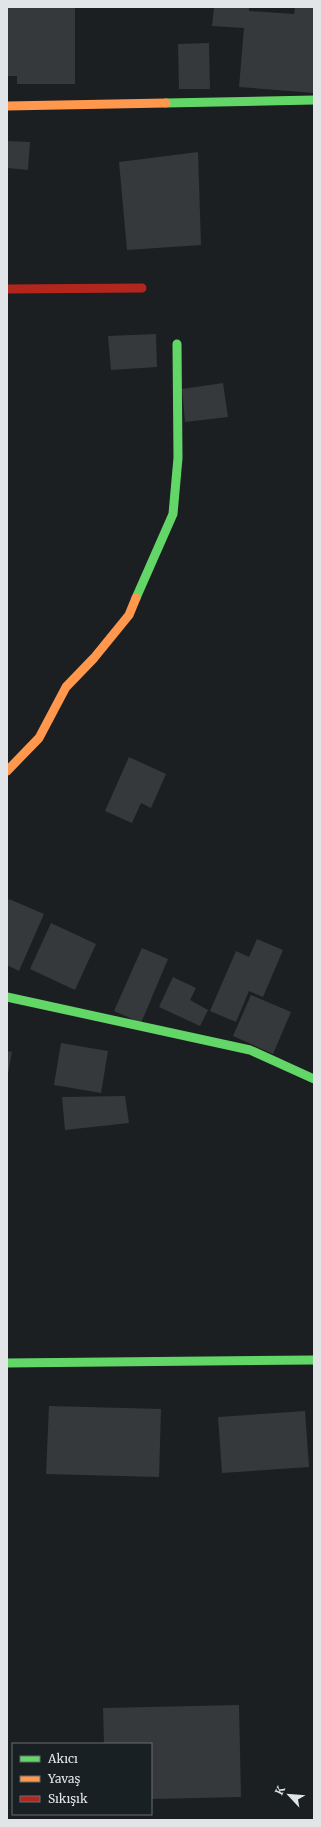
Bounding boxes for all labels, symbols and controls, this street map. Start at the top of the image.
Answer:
legend [12,1743,152,1815]
text: Akıcı [47,1751,78,1766]
text: Yavaş [47,1771,80,1786]
north arrow [269,1775,309,1815]
text: K [272,1783,288,1797]
text: Sıkışık [48,1791,88,1806]

